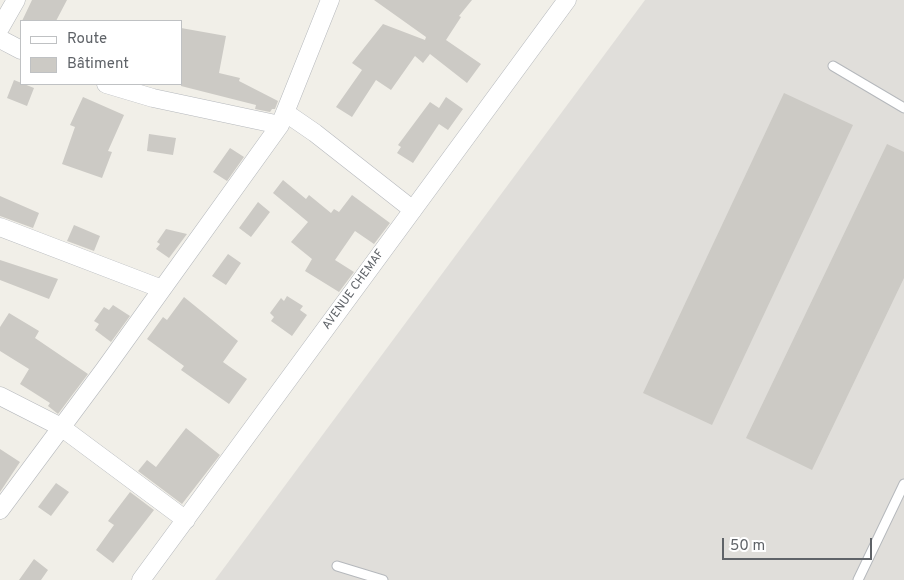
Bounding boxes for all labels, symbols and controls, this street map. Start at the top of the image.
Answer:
legend [20,20,182,85]
text: Route [67,30,107,49]
text: Bâtiment [67,55,129,74]
street label: AVENUE CHEMAF [320,247,388,333]
scale bar [724,528,874,560]
text: 50 m [730,537,765,556]

